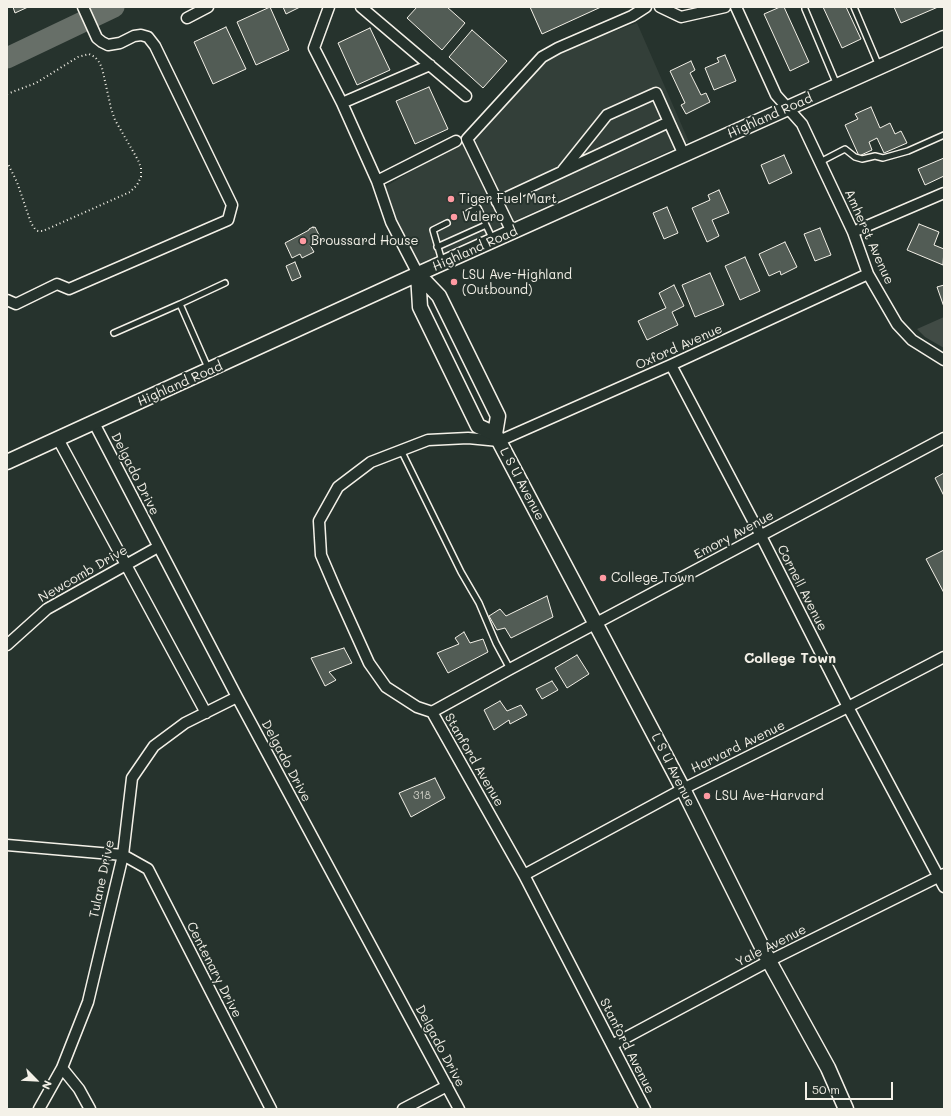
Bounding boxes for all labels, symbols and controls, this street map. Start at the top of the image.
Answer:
street label: Highland Road [725,90,815,142]
street label: Amherst Avenue [841,187,897,287]
place label: Tiger Fuel Mart [459,191,557,207]
marker: Tiger Fuel Mart [446,194,456,204]
place label: Valero [462,209,504,225]
marker: Valero [449,212,459,222]
street label: Highland Road [430,223,520,275]
place label: Broussard House [311,233,419,249]
marker: Broussard House [298,236,308,246]
place label: LSU Ave-Highland (Outbound) [462,267,572,298]
marker: LSU Ave-Highland (Outbound) [449,277,459,287]
street label: Oxford Avenue [633,321,725,373]
street label: Highland Road [135,358,225,410]
street label: Delgado Drive [108,430,162,518]
street label: L S U Avenue [496,445,548,523]
street label: Emory Avenue [692,507,776,563]
street label: Newcomb Drive [36,542,130,606]
street label: Cornell Avenue [774,542,830,634]
place label: College Town [611,570,695,586]
marker: College Town [598,573,608,583]
district label: College Town [744,651,836,667]
street label: Stanford Avenue [441,711,507,809]
street label: Delgado Drive [258,717,314,805]
street label: Harvard Avenue [688,717,788,777]
street label: L S U Avenue [648,731,698,809]
place label: LSU Ave-Harvard [715,788,824,804]
house number: 318 [413,789,431,803]
marker: LSU Ave-Harvard [702,791,712,801]
street label: Tulane Drive [86,839,118,919]
street label: Centenary Drive [183,919,245,1021]
street label: Yale Avenue [733,922,809,970]
street label: Stanford Avenue [596,996,658,1096]
street label: Delgado Drive [412,1002,468,1090]
north arrow [16,1060,56,1100]
scale bar [807,1074,895,1100]
text: N [39,1078,56,1092]
text: 50 m [812,1081,840,1097]

